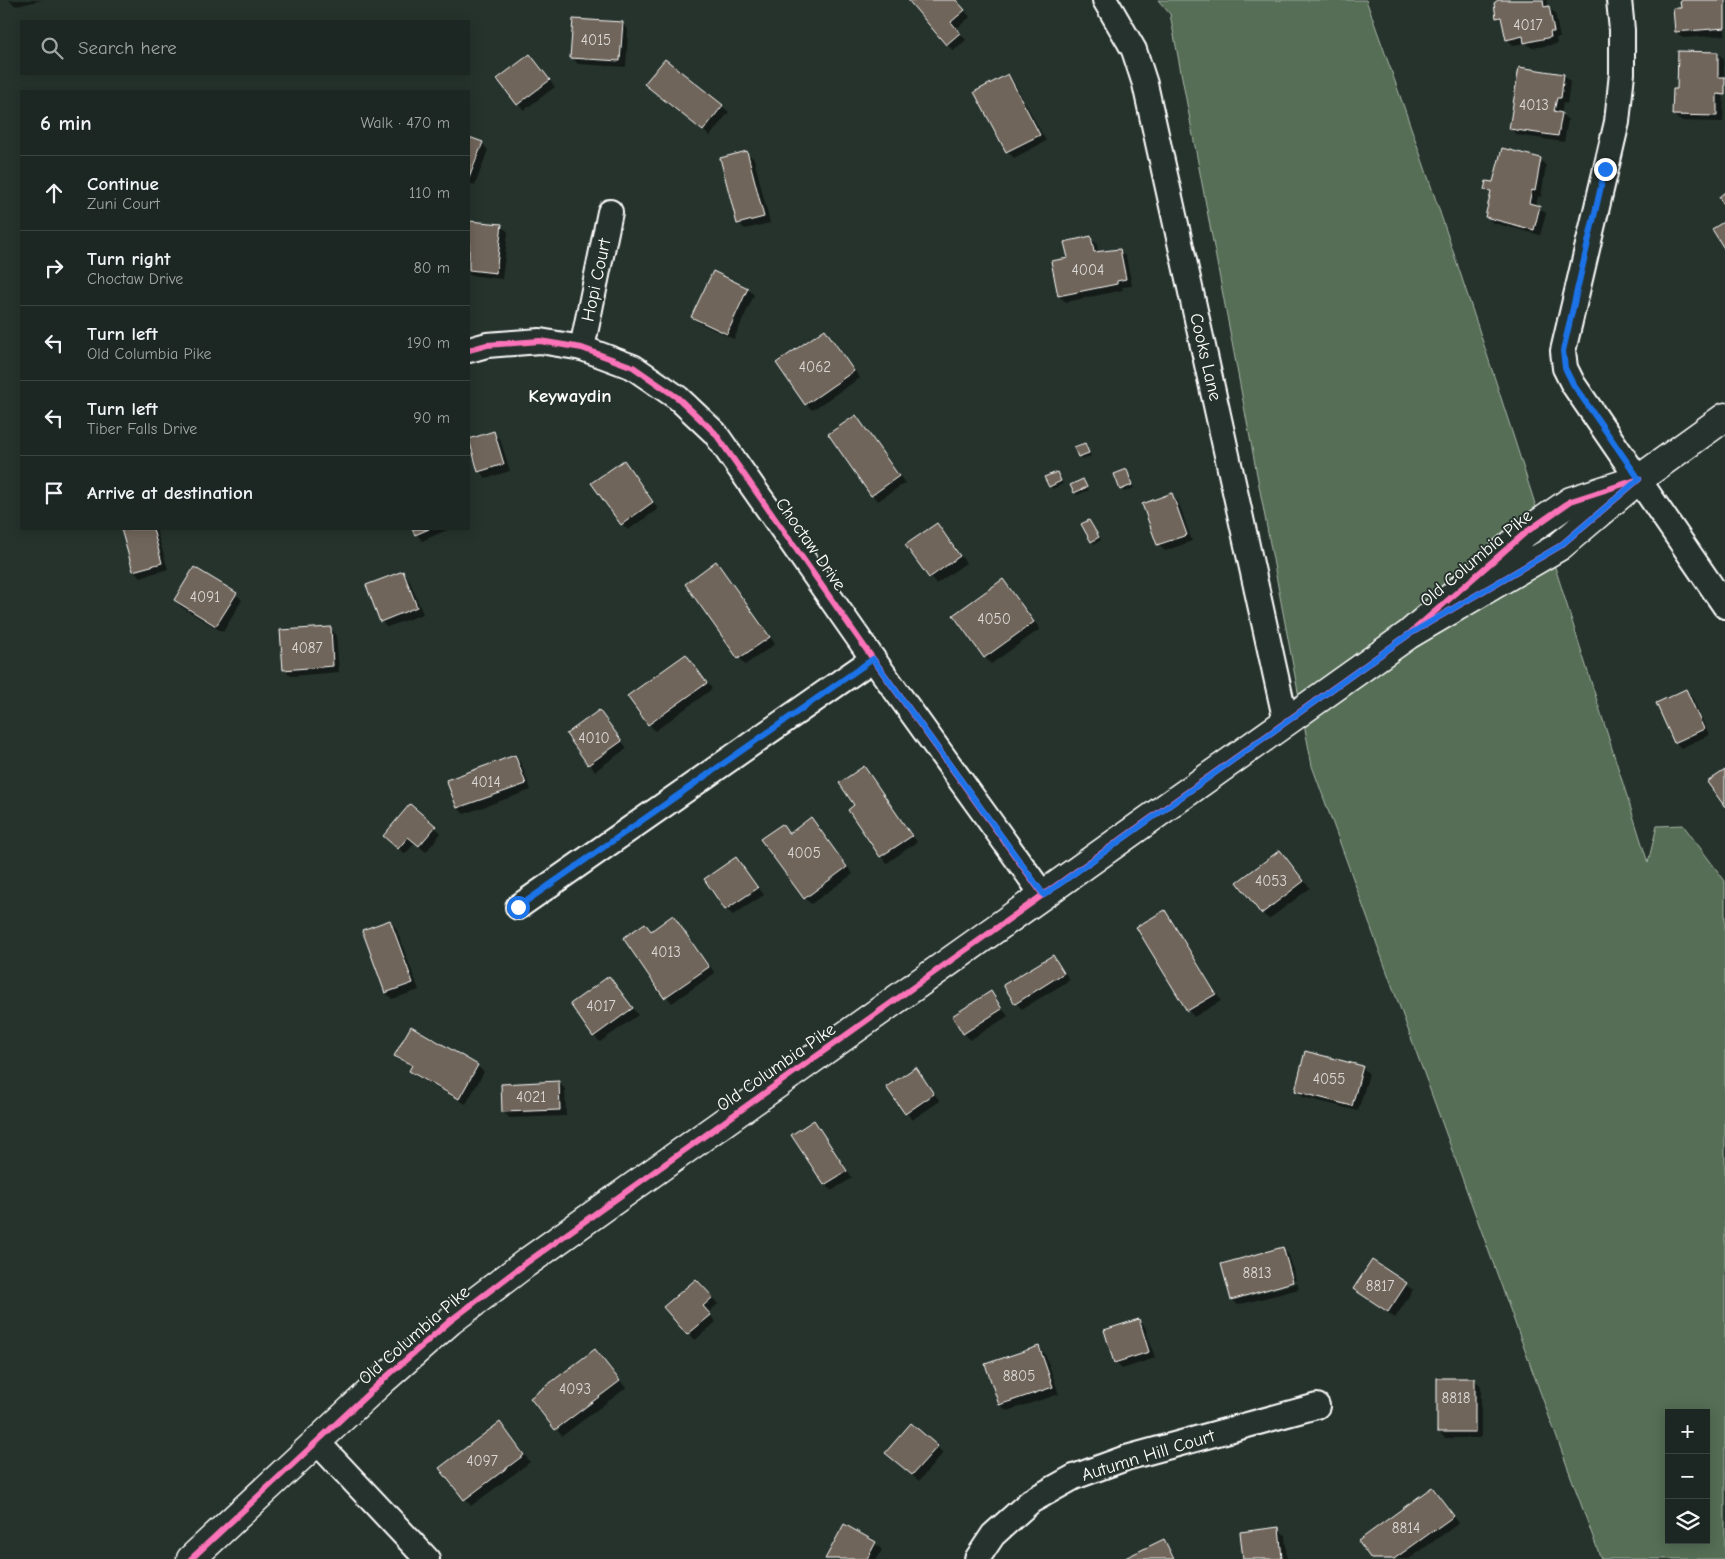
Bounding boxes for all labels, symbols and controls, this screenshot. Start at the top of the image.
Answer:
house number: 4017 [1513,16,1543,34]
search box [20,20,470,75]
house number: 4015 [581,31,611,49]
icon: search [38,34,66,62]
text: Search here [78,37,177,59]
house number: 4013 [1519,96,1549,114]
text: 6 min [40,111,92,135]
text: Walk · 470 m [361,114,450,132]
route end [1594,158,1617,181]
text: Continue [87,173,159,195]
icon: ahead [40,179,68,207]
text: 110 m [409,184,450,202]
text: Zuni Court [87,195,160,213]
street label: Hopi Court [577,236,616,323]
text: Turn right [87,248,171,270]
icon: right [40,254,68,282]
text: 80 m [413,259,450,277]
house number: 4004 [1072,261,1104,279]
text: Choctaw Drive [87,270,183,288]
street label: Cooks Lane [1185,311,1226,403]
text: Turn left [87,323,158,345]
icon: left [40,329,68,357]
text: 190 m [407,334,450,352]
text: Old Columbia Pike [87,345,212,363]
house number: 4062 [799,358,831,376]
district label: Keywaydin [528,385,612,407]
text: Turn left [87,398,158,420]
icon: left [40,404,68,432]
text: 90 m [413,409,450,427]
text: Tiber Falls Drive [87,420,197,438]
icon: arrive [40,479,68,507]
text: Arrive at destination [87,482,253,504]
street label: Choctaw Drive [771,494,850,595]
street label: Old Columbia Pike [1416,505,1537,611]
house number: 4091 [190,588,220,606]
house number: 4050 [977,610,1011,628]
house number: 4087 [291,639,323,657]
house number: 4010 [578,729,610,747]
house number: 4014 [471,773,501,791]
house number: 4005 [787,844,821,862]
house number: 4053 [1255,872,1287,890]
route start [507,896,530,919]
house number: 4013 [651,943,681,961]
house number: 4017 [586,997,616,1015]
street label: Old Columbia Pike [713,1019,840,1116]
house number: 4055 [1313,1070,1345,1088]
house number: 4021 [516,1088,546,1106]
house number: 8813 [1243,1264,1271,1282]
house number: 8817 [1366,1277,1394,1295]
street label: Old Columbia Pike [355,1281,474,1389]
house number: 8805 [1003,1367,1035,1385]
house number: 4093 [559,1380,591,1398]
house number: 8818 [1441,1389,1471,1407]
map controls [1665,1409,1710,1544]
button: + [1665,1409,1710,1454]
street label: Autumn Hill Court [1079,1425,1218,1486]
house number: 4097 [466,1452,498,1470]
button: − [1665,1454,1710,1499]
button: layers [1665,1499,1710,1544]
house number: 8814 [1392,1519,1420,1537]

